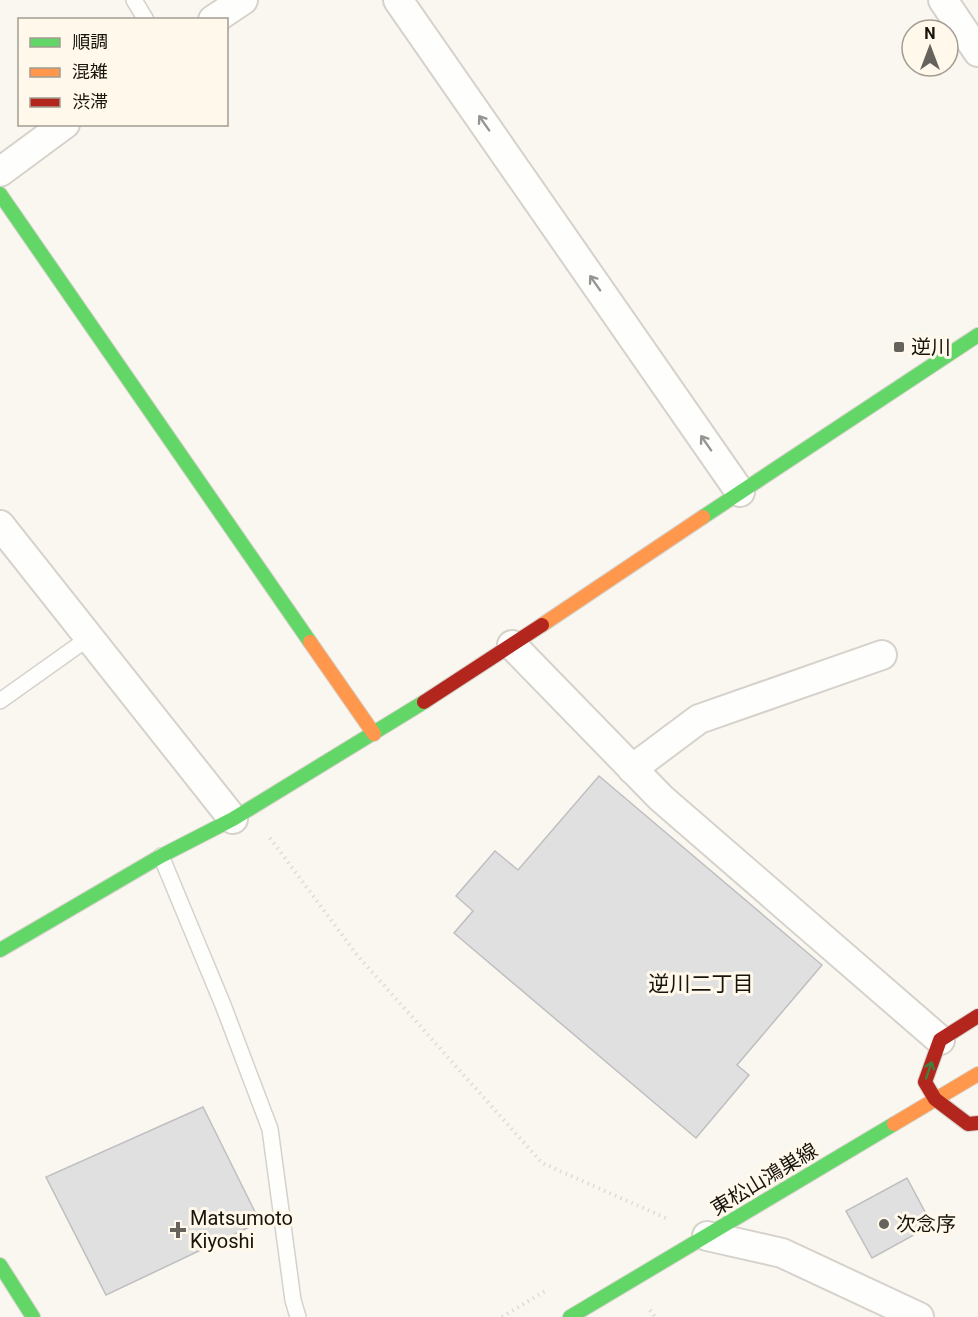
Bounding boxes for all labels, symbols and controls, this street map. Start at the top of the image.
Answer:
legend [18,18,228,126]
north arrow [900,18,960,78]
text: N [924,24,936,43]
text: 順調 [72,31,108,52]
text: 混雑 [72,61,108,82]
text: 渋滞 [72,91,108,112]
one-way arrow [478,116,490,132]
one-way arrow [589,276,601,292]
place label: 逆川 [911,335,951,359]
marker: 逆川 [892,340,906,354]
one-way arrow [700,436,712,452]
district label: 逆川二丁目 [649,972,754,996]
one-way arrow [925,1061,936,1080]
street label: 東松山鴻巣線 [706,1138,822,1220]
place label: Matsumoto Kiyoshi [190,1206,293,1253]
place label: 次念序 [896,1212,956,1236]
marker: 次念序 [877,1217,891,1231]
marker: Matsumoto Kiyoshi [171,1223,185,1237]

